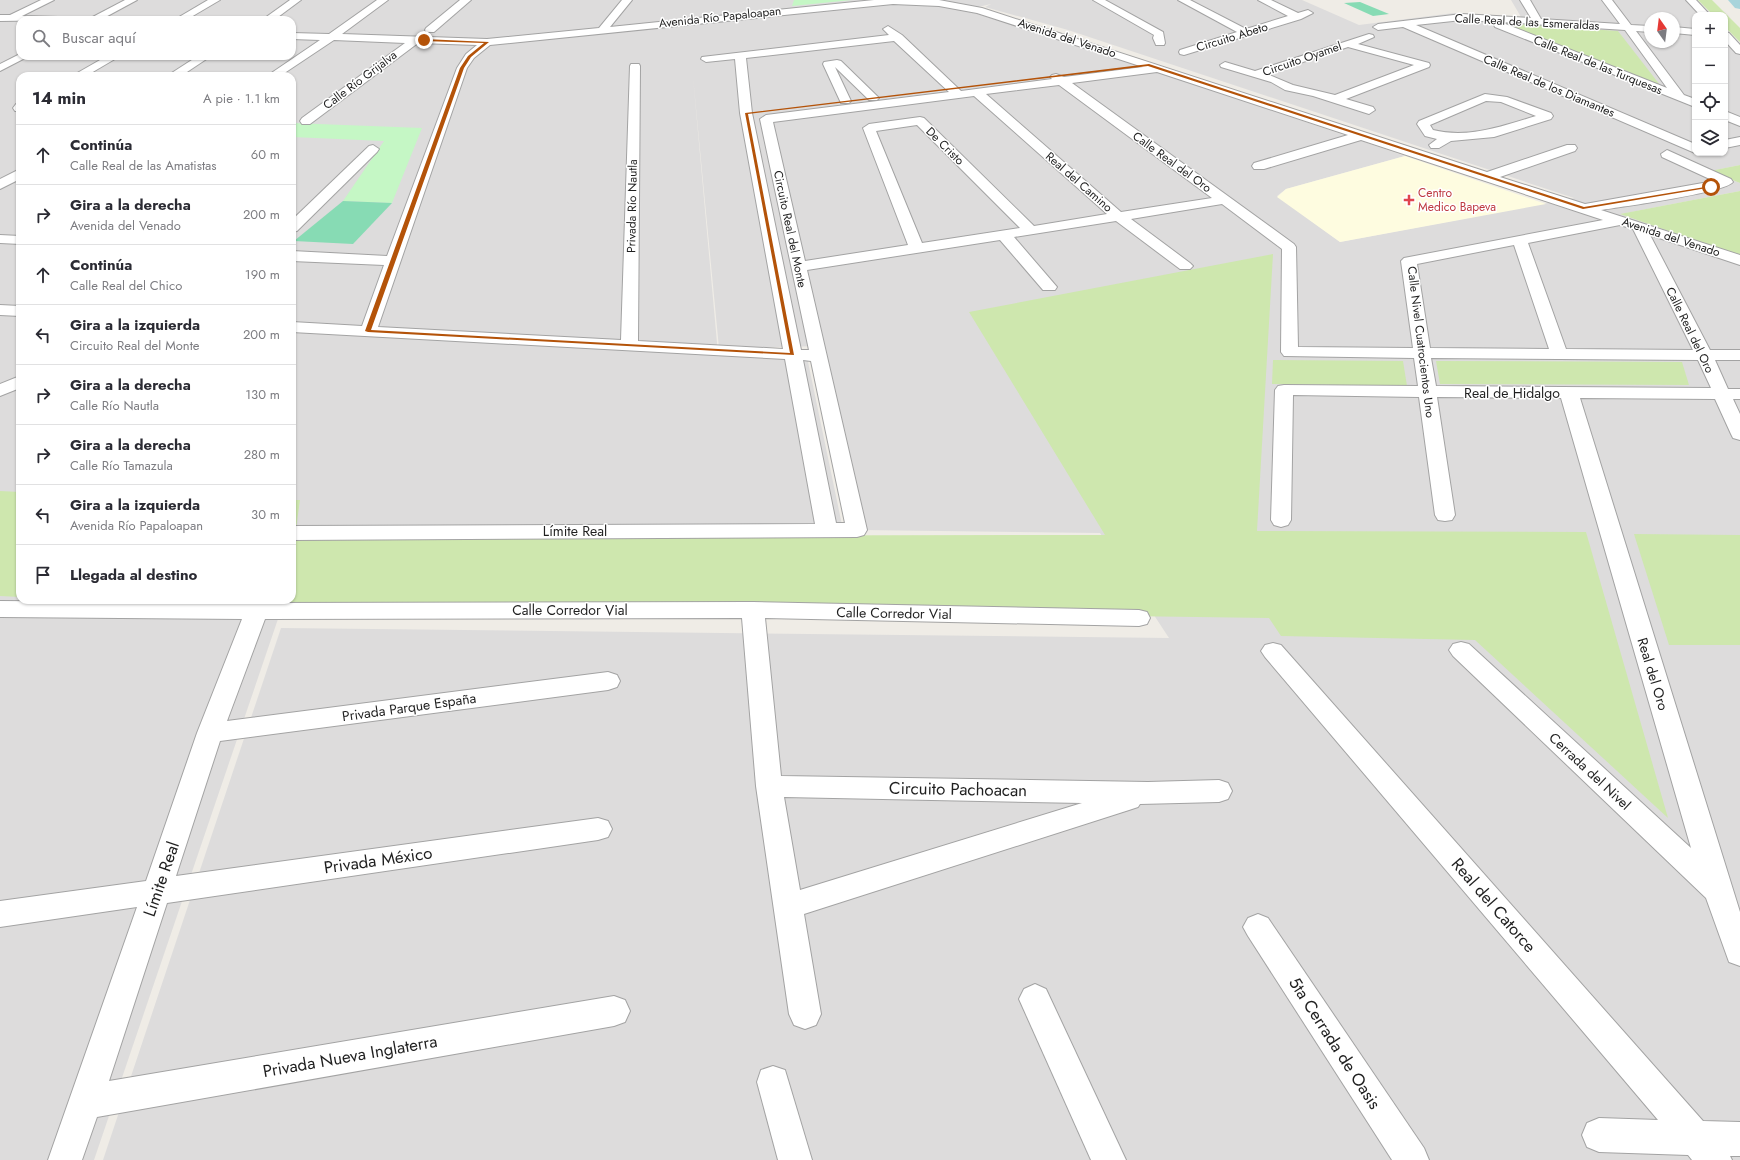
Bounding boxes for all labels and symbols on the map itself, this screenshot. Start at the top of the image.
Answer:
street label: Avenida Río Papaloapan [658,2,782,32]
street label: Calle Real de las Esmeraldas [1454,9,1600,35]
north arrow [1644,12,1680,48]
street label: Avenida del Venado [1016,14,1119,62]
street label: Circuito Abeto [1194,17,1270,56]
route end [415,31,433,49]
street label: Calle Real de las Turquesas [1531,31,1665,99]
street label: Circuito Oyamel [1260,37,1344,81]
street label: Calle Río Grijalva [319,46,401,114]
street label: Calle Real de los Diamantes [1481,50,1618,122]
street label: De Cristo [922,123,969,170]
street label: Calle Real del Oro [1129,127,1216,197]
street label: Real del Camino [1041,148,1117,217]
street label: Privada Río Nautla [622,159,642,253]
street label: Circuito Real del Monte [769,169,811,289]
route start [1702,178,1720,196]
place label: Centro Medico Bapeva [1418,184,1496,216]
marker: Centro Medico Bapeva [1403,194,1415,206]
street label: Avenida del Venado [1620,213,1723,261]
street label: Calle Nivel Cuatrocientos Uno [1403,265,1439,419]
street label: Calle Real del Oro [1661,284,1719,376]
street label: Real de Hidalgo [1464,383,1560,403]
street label: Límite Real [543,521,607,541]
street label: Calle Corredor Vial [512,600,628,620]
street label: Calle Corredor Vial [836,602,952,624]
street label: Real del Oro [1632,635,1674,713]
street label: Privada Parque España [341,688,477,726]
street label: Cerrada del Nivel [1545,728,1635,814]
street label: Circuito Pachoacan [889,776,1027,802]
street label: Límite Real [137,838,185,920]
street label: Privada México [322,841,434,879]
street label: Real del Catorce [1446,852,1542,958]
street label: 5ta Cerrada de Oasis [1283,972,1387,1114]
street label: Privada Nueva Inglaterra [261,1029,439,1083]

